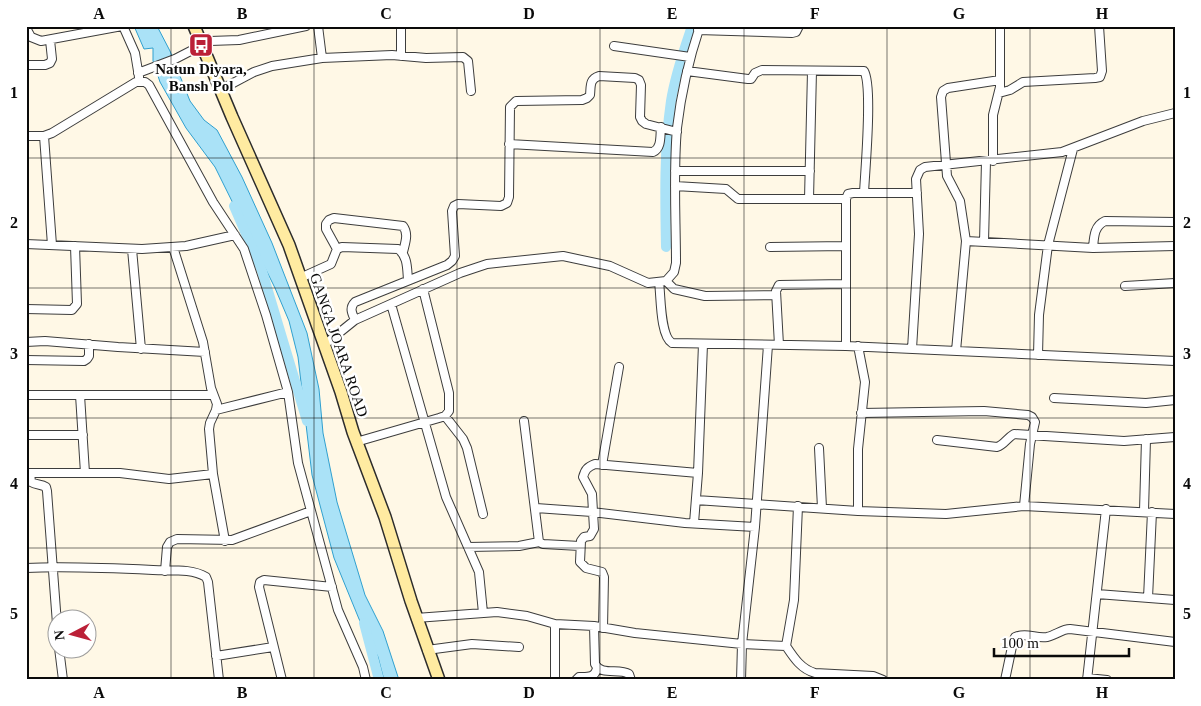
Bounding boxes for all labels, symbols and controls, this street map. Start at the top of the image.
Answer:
text: A [93,5,105,22]
text: B [237,5,248,22]
text: C [380,5,392,22]
text: D [523,5,535,22]
text: E [667,5,677,22]
text: F [810,5,820,22]
text: G [953,5,966,22]
text: H [1096,5,1109,22]
bus stop icon: Natun Diyara, Bansh Pol [188,32,214,58]
place label: Natun Diyara, Bansh Pol [155,61,247,94]
text: 1 [10,84,18,101]
text: 1 [1183,84,1191,101]
text: 2 [10,214,18,231]
text: 2 [1183,214,1191,231]
street label: GANGA JOARA ROAD [307,271,371,419]
text: 3 [10,345,18,362]
text: 3 [1183,345,1191,362]
text: 4 [10,475,18,492]
text: 4 [1183,475,1191,492]
text: 5 [10,605,18,622]
text: 5 [1183,605,1191,622]
north arrow [48,608,98,658]
scale bar [994,626,1128,658]
text: N [52,629,68,641]
text: 100 m [1001,635,1039,651]
text: A [93,684,105,701]
text: B [237,684,248,701]
text: C [380,684,392,701]
text: D [523,684,535,701]
text: E [667,684,677,701]
text: F [810,684,820,701]
text: G [953,684,966,701]
text: H [1096,684,1109,701]

